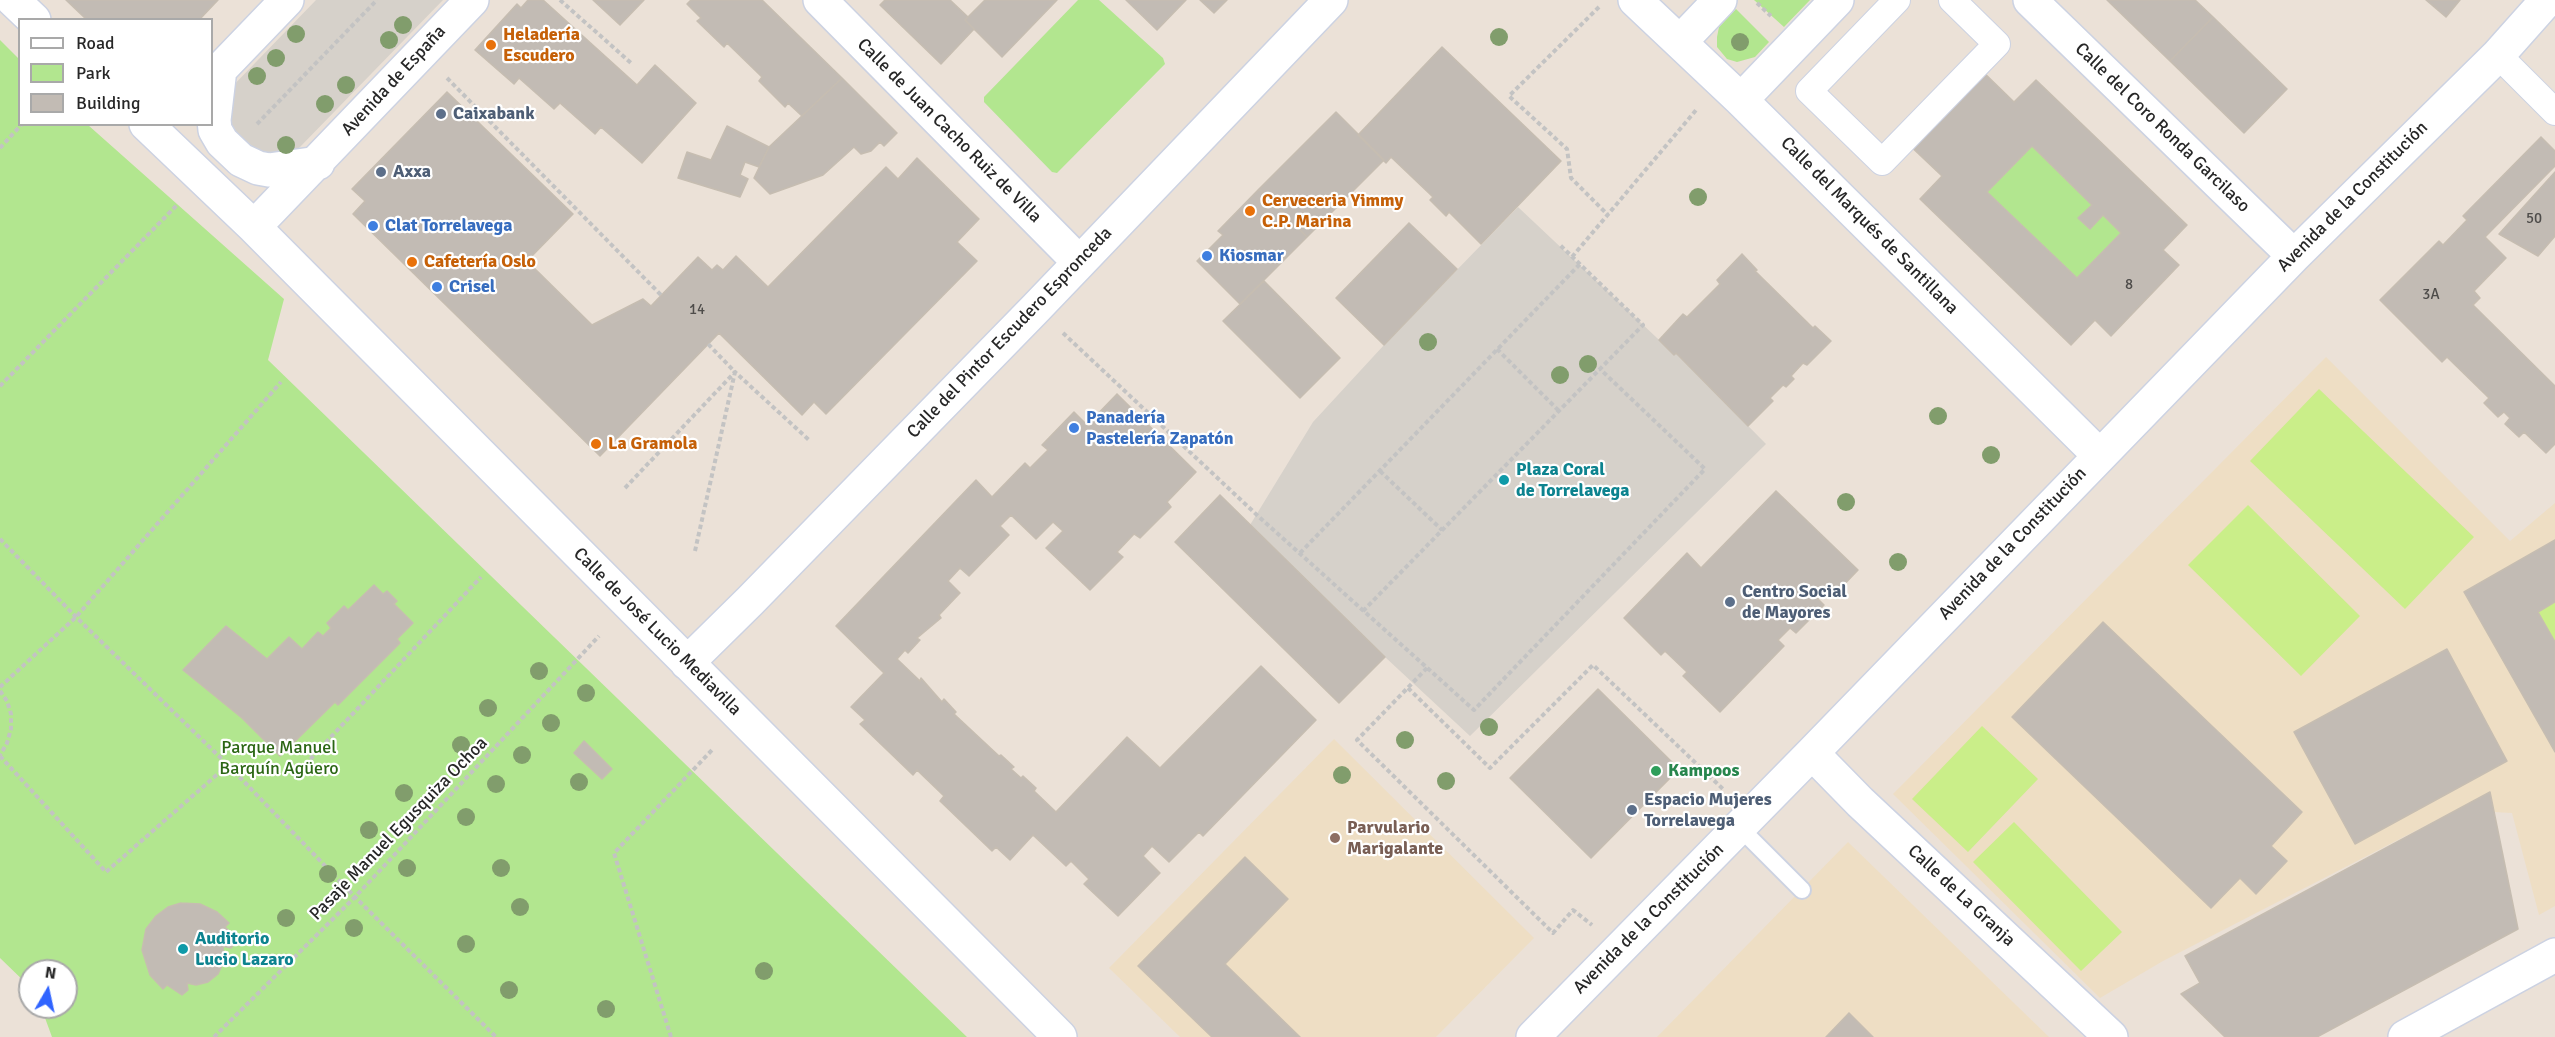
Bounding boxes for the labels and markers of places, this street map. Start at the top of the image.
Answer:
place label: Heladería Escudero [503,24,580,66]
marker: Heladería Escudero [484,38,498,52]
place label: Caixabank [453,103,535,125]
marker: Caixabank [434,107,448,121]
place label: Axxa [393,161,431,183]
marker: Axxa [374,165,388,179]
place label: Cerveceria Yimmy C.P. Marina [1262,190,1403,232]
marker: Cerveceria Yimmy C.P. Marina [1243,204,1257,218]
place label: Clat Torrelavega [385,215,512,237]
marker: Clat Torrelavega [366,219,380,233]
place label: Kiosmar [1219,245,1284,267]
marker: Kiosmar [1200,249,1214,263]
place label: Cafetería Oslo [424,251,536,273]
marker: Cafetería Oslo [405,255,419,269]
place label: Crisel [449,276,495,298]
marker: Crisel [430,280,444,294]
place label: Panadería Pastelería Zapatón [1086,407,1234,450]
marker: Panadería Pastelería Zapatón [1067,421,1081,435]
place label: La Gramola [608,433,697,455]
marker: La Gramola [589,437,603,451]
place label: Plaza Coral de Torrelavega [1516,459,1629,502]
marker: Plaza Coral de Torrelavega [1497,473,1511,487]
place label: Centro Social de Mayores [1742,581,1847,624]
marker: Centro Social de Mayores [1723,595,1737,609]
place label: Kampoos [1668,760,1739,782]
marker: Kampoos [1649,764,1663,778]
place label: Espacio Mujeres Torrelavega [1644,789,1772,832]
marker: Espacio Mujeres Torrelavega [1625,803,1639,817]
place label: Parvulario Marigalante [1347,817,1443,860]
marker: Parvulario Marigalante [1328,831,1342,845]
place label: Auditorio Lucio Lazaro [195,928,294,970]
marker: Auditorio Lucio Lazaro [176,942,190,956]

